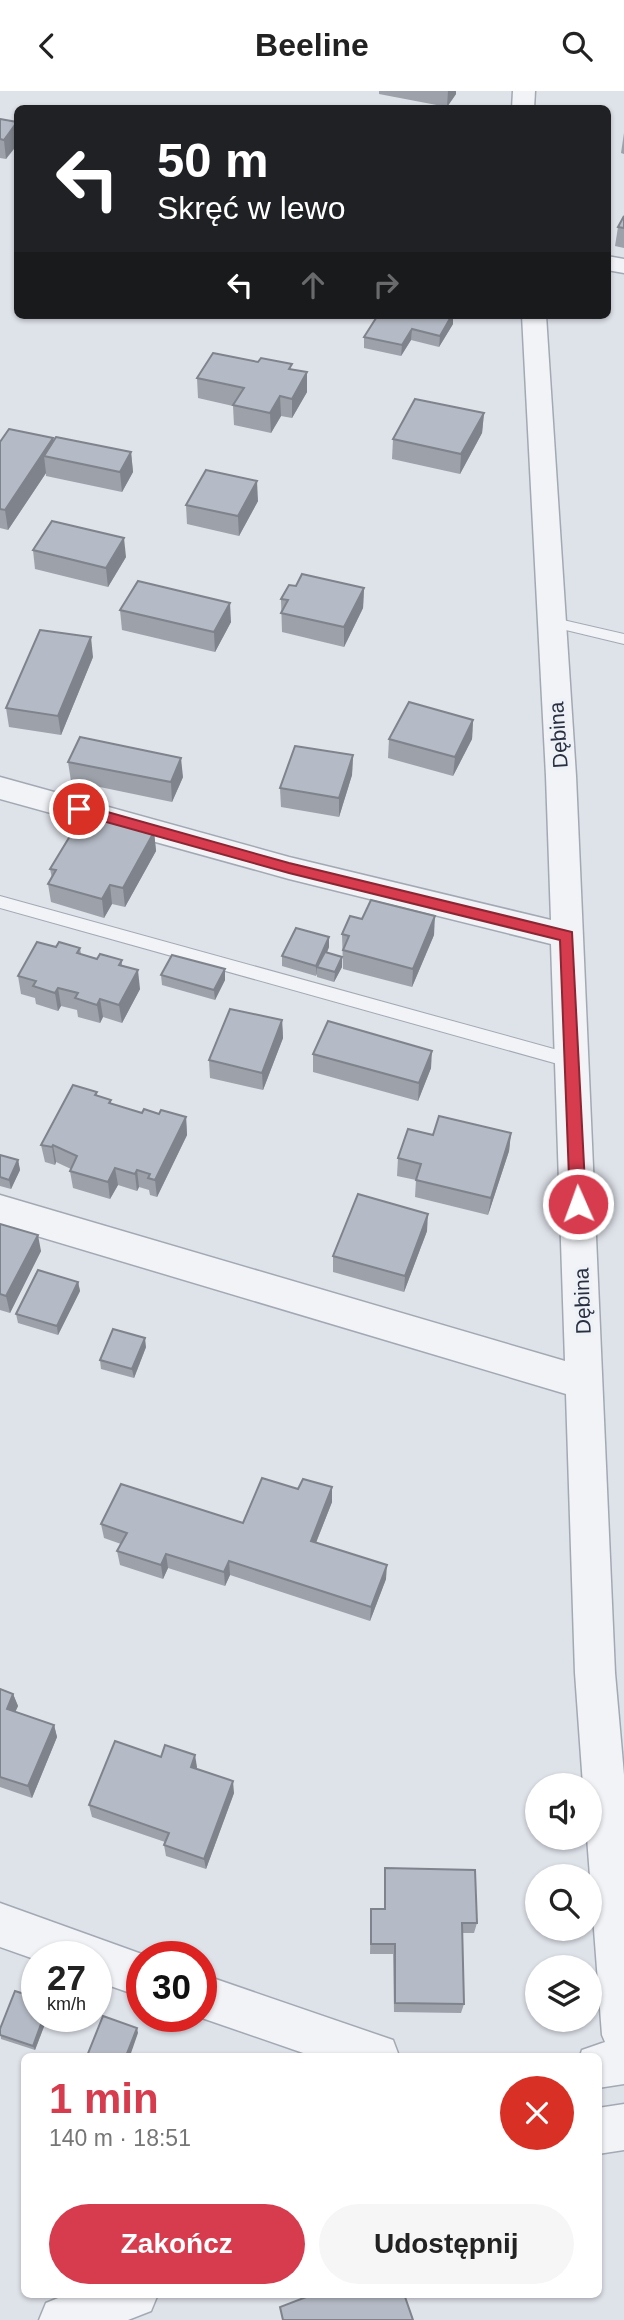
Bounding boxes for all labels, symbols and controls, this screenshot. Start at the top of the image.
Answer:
icon: back [28,27,66,65]
text: Beeline [255,27,369,63]
icon: search [558,27,596,65]
icon: left [42,133,133,224]
text: 50 m [157,133,269,187]
text: Skręć w lewo [157,190,346,226]
icon: left [221,266,259,304]
icon: ahead [294,266,332,304]
icon: right [367,266,405,304]
street label: Dębina [544,701,572,769]
pin [49,779,109,839]
icon: arrive [60,790,98,828]
position arrow [541,1167,615,1241]
street label: Dębina [569,1267,595,1335]
map controls [525,1773,602,2032]
button: sound [525,1773,602,1850]
button: search [525,1864,602,1941]
speed limit sign: 30 [126,1941,217,2032]
button: layers [525,1955,602,2032]
text: 27 [47,1958,86,1997]
text: km/h [47,1994,86,2014]
text: 1 min [49,2075,159,2122]
button: close [500,2076,574,2150]
text: 140 m · 18:51 [49,2125,191,2151]
button: Zakończ [49,2204,305,2284]
button: Udostępnij [319,2204,574,2284]

